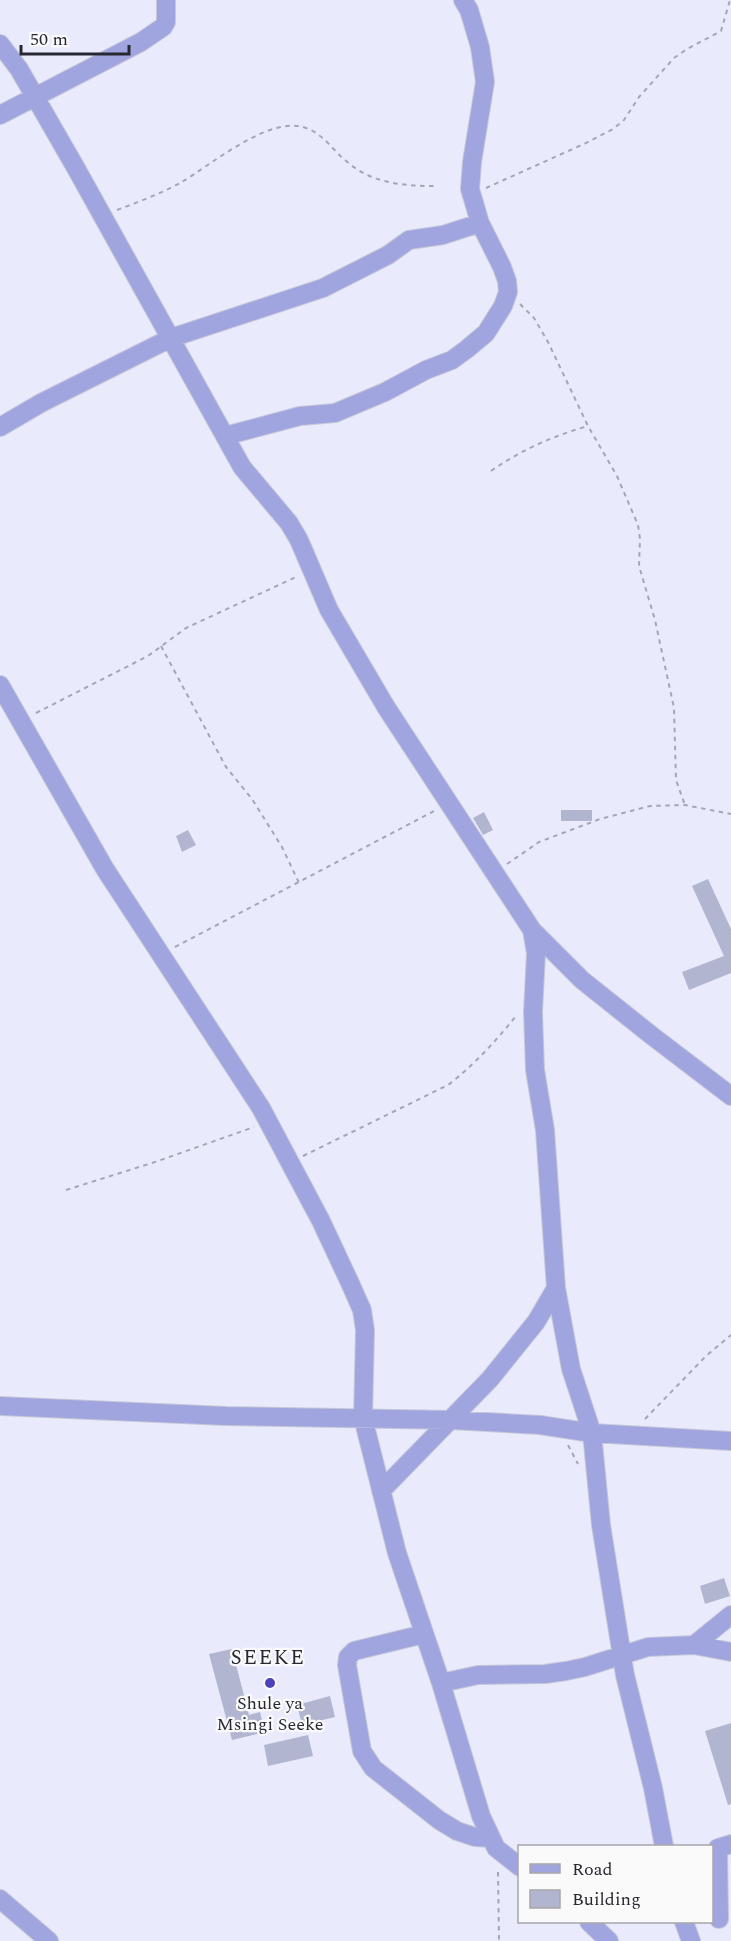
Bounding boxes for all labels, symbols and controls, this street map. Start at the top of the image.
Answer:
scale bar [21,18,129,56]
text: 50 m [30,26,68,53]
district label: SEEKE [231,1642,305,1674]
marker: Shule ya Msingi Seeke [263,1676,277,1690]
place label: Shule ya Msingi Seeke [217,1690,323,1738]
legend [518,1845,713,1923]
text: Road [572,1856,613,1883]
text: Building [572,1886,641,1913]

